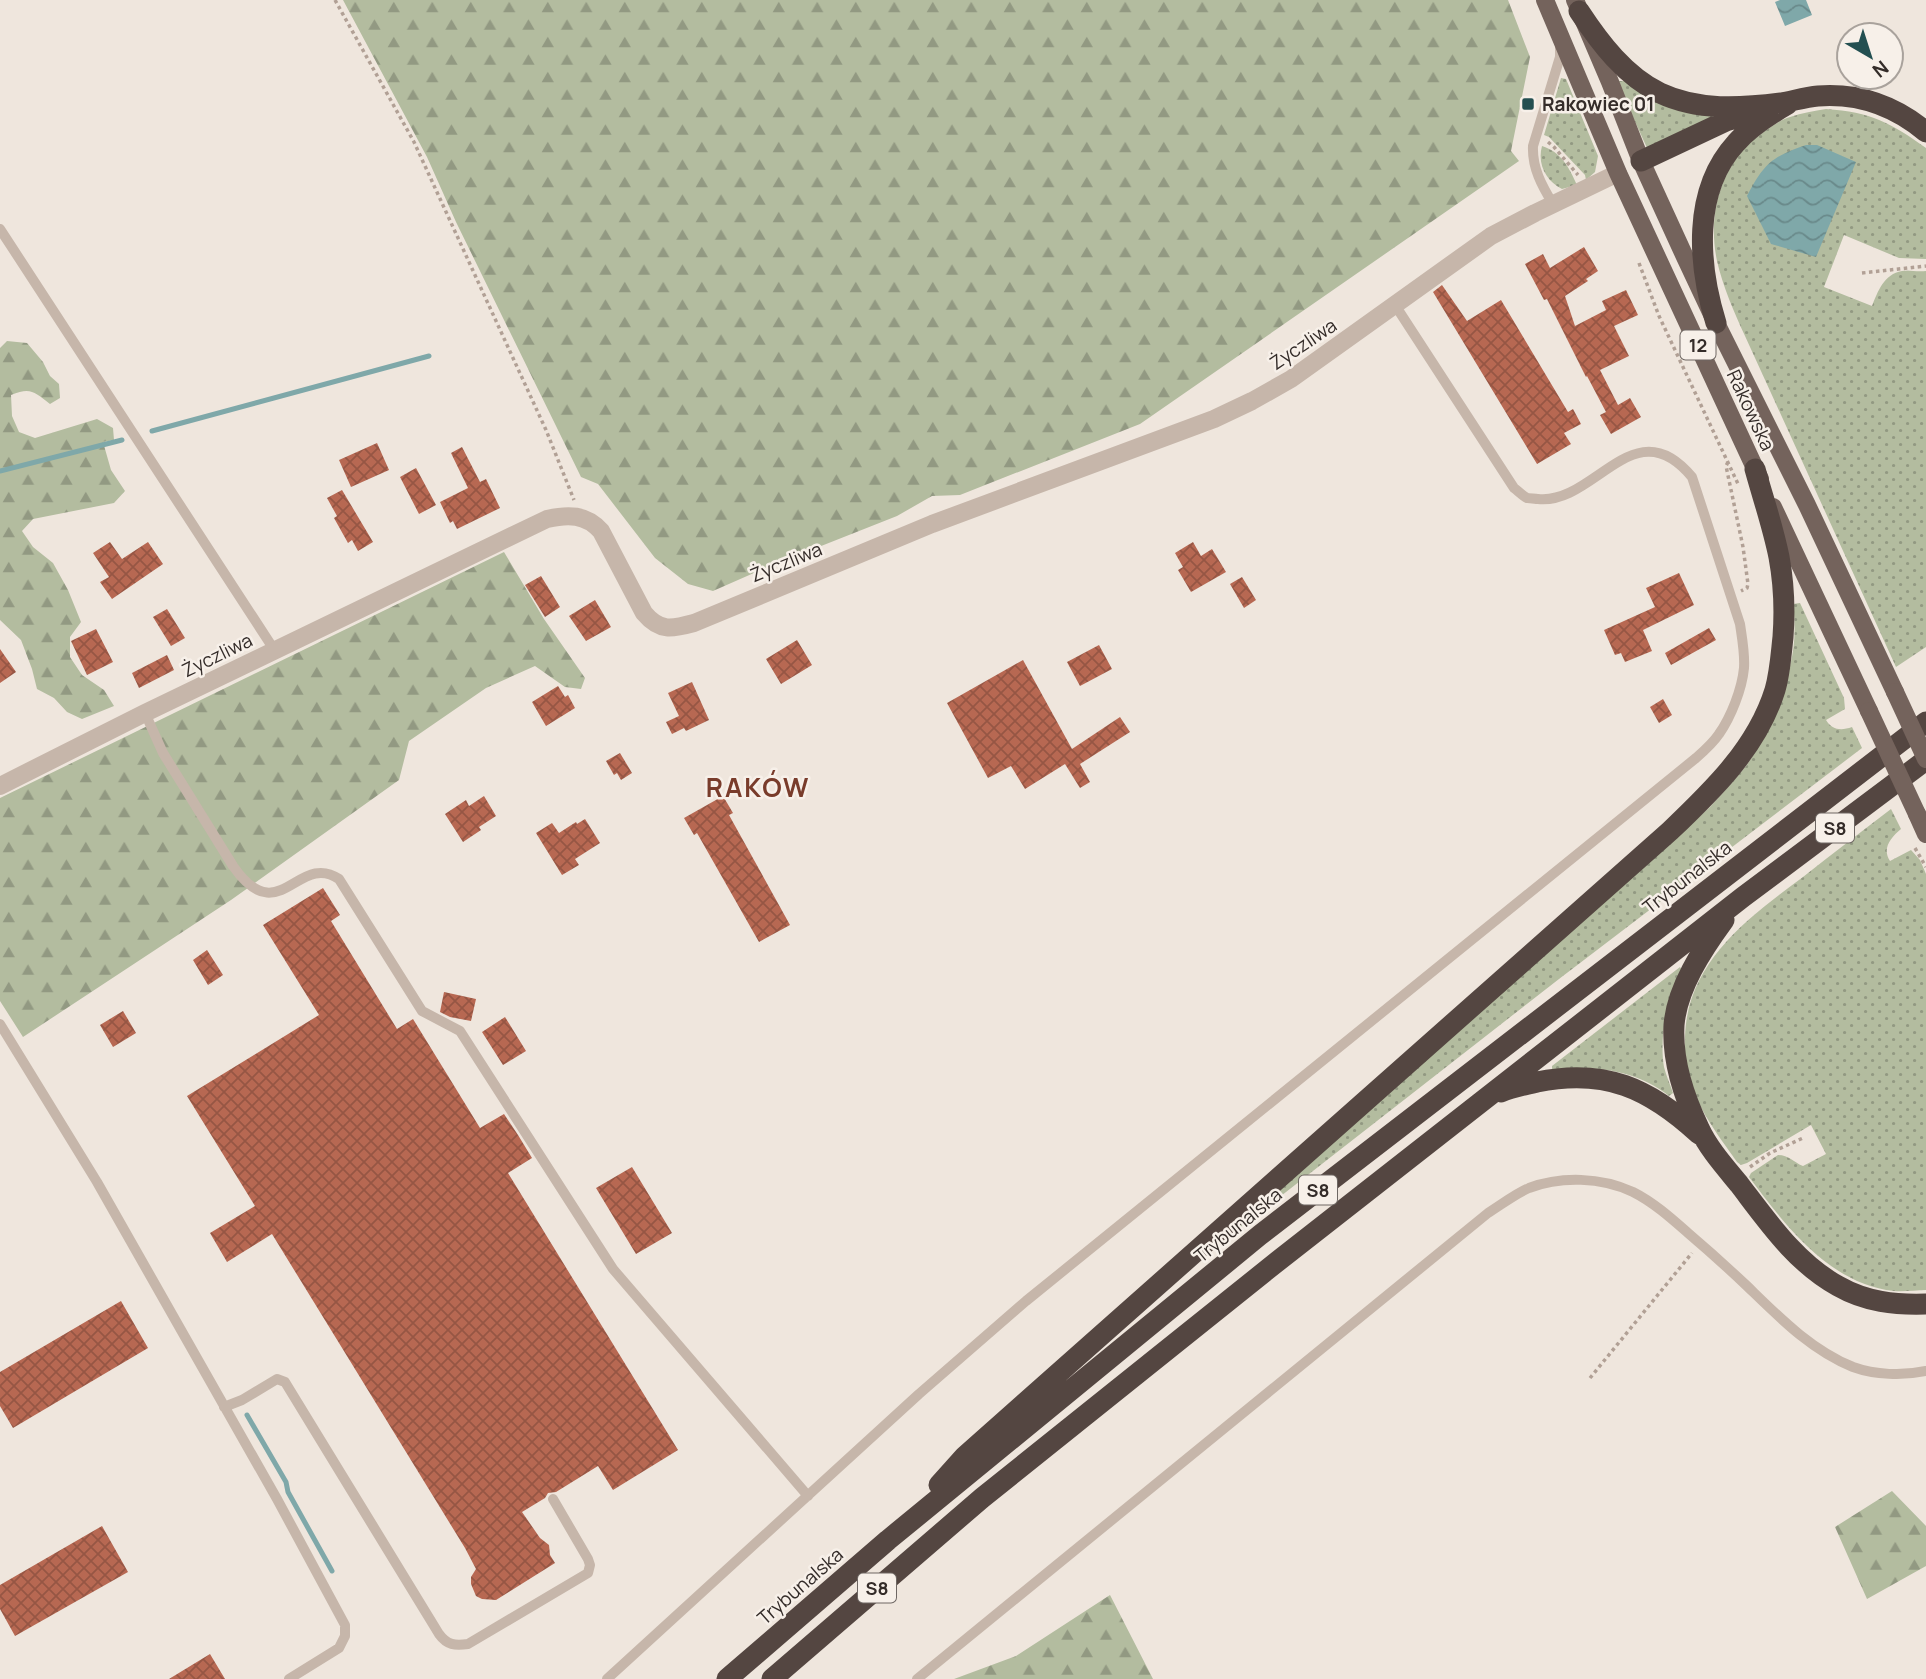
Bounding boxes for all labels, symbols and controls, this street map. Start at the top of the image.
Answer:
north arrow [1835,21,1905,91]
text: N [1867,55,1894,84]
place label: Rakowiec 01 [1542,91,1654,117]
marker: Rakowiec 01 [1520,96,1536,112]
street label: Życzliwa [1265,312,1341,376]
road number: 12 [1680,330,1716,360]
street label: Rakowska [1721,365,1781,455]
street label: Życzliwa [746,536,826,588]
street label: Życzliwa [177,627,257,683]
district label: RAKÓW [706,769,810,805]
road number: S8 [1816,814,1854,842]
street label: Trybunalska [1637,834,1737,920]
road number: S8 [1299,1176,1337,1204]
street label: Trybunalska [1189,1182,1287,1268]
street label: Trybunalska [752,1541,848,1631]
road number: S8 [858,1574,896,1602]

